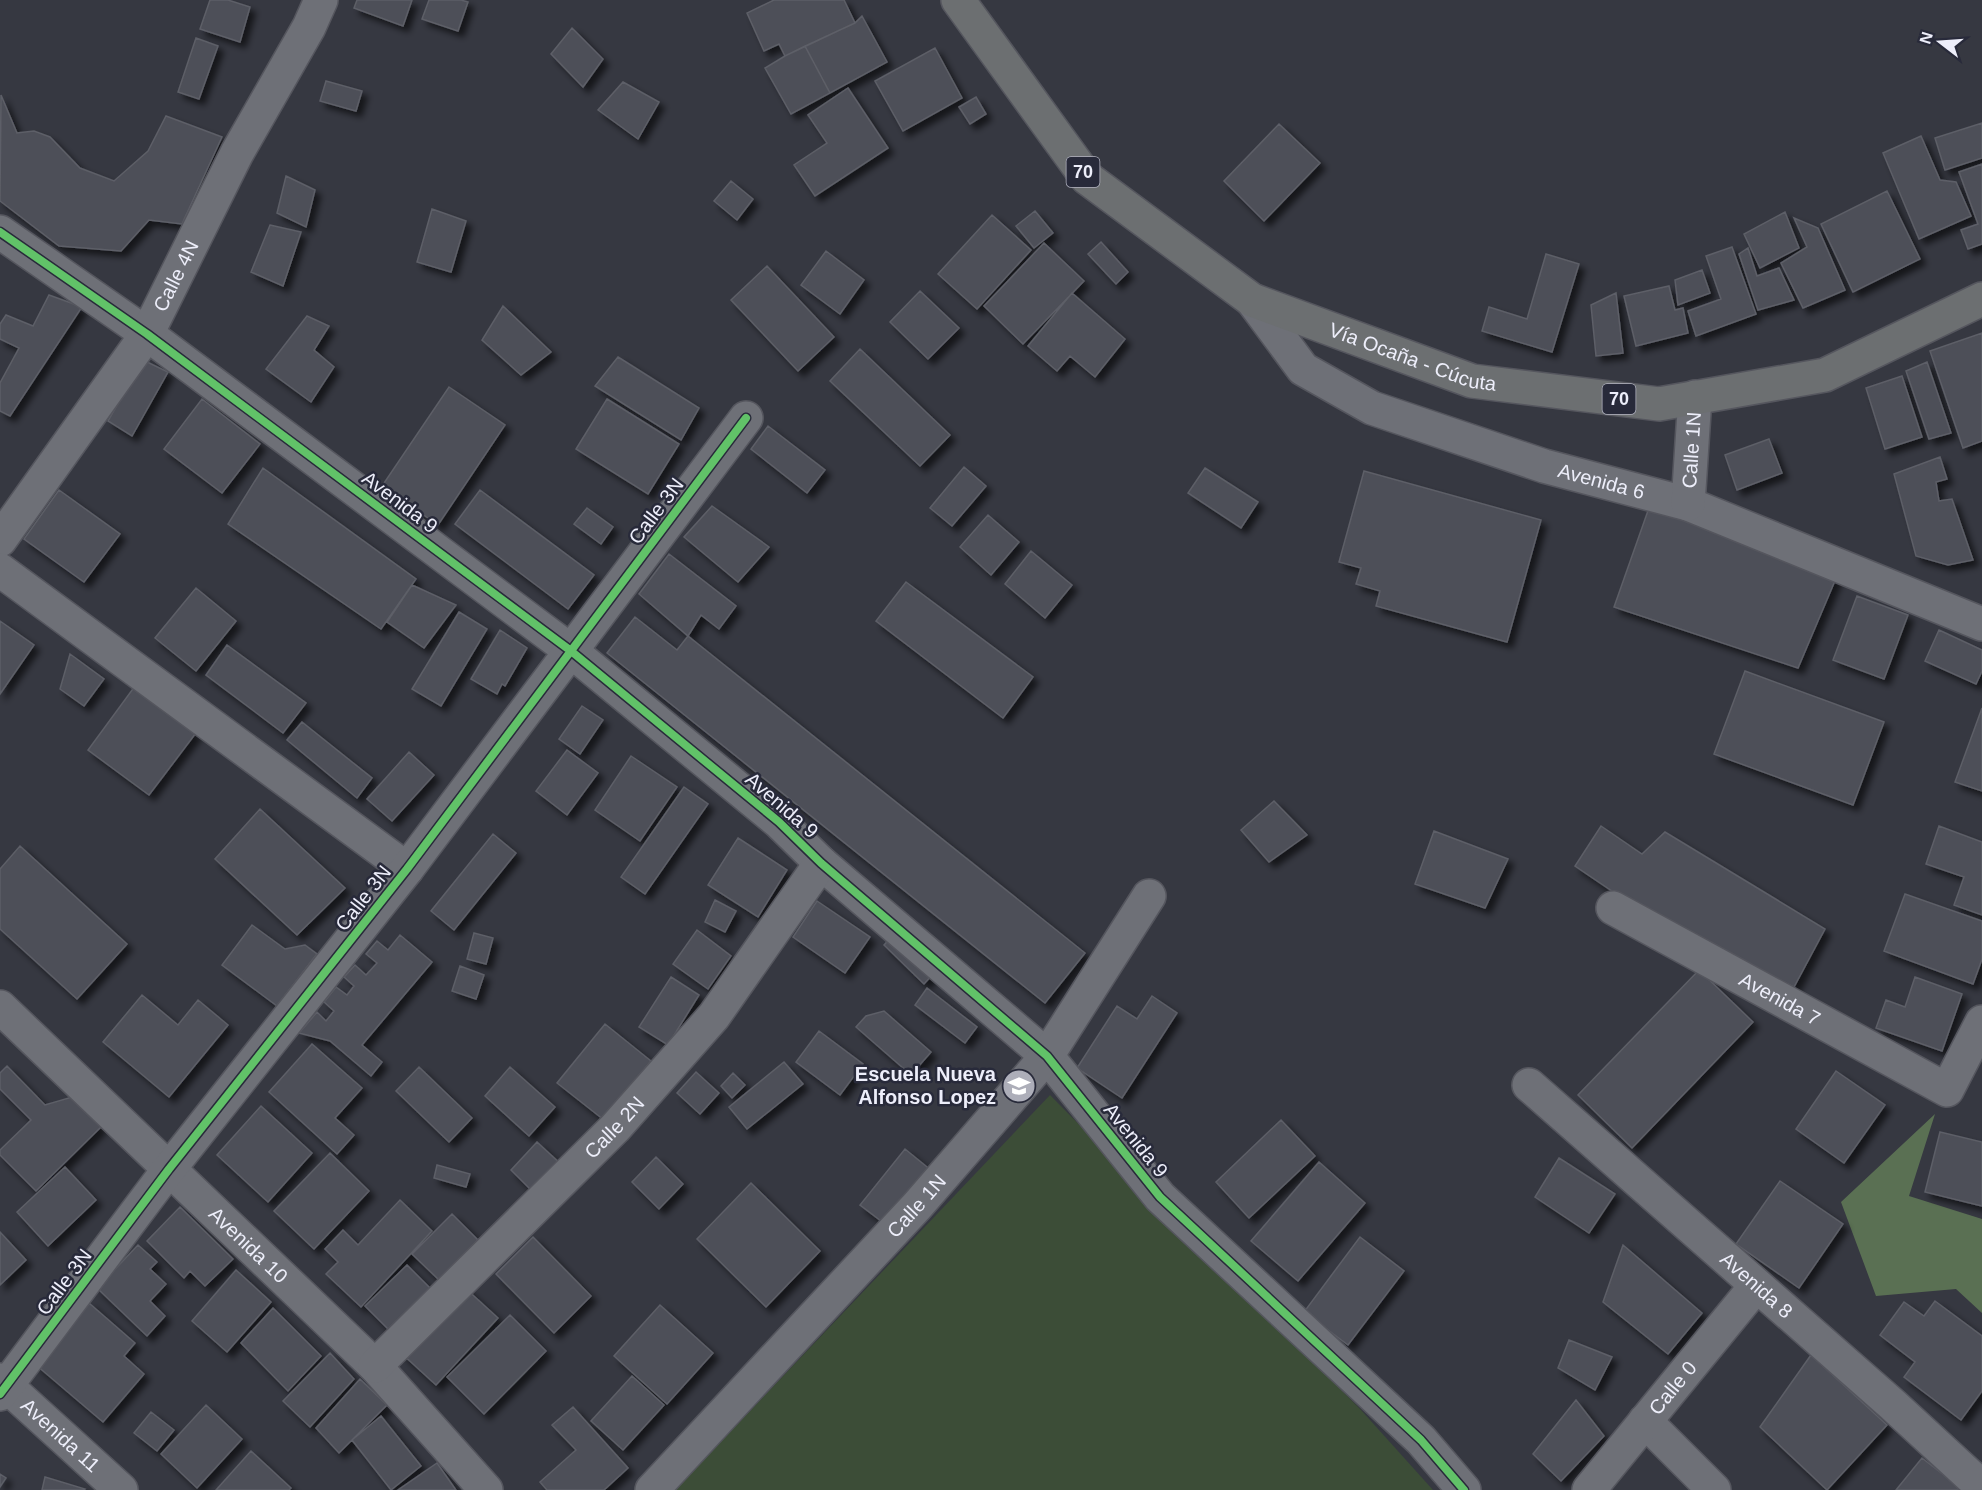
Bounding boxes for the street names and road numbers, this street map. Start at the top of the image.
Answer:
road number: 70 [1066,157,1100,187]
street label: Calle 4N [149,237,203,315]
street label: Vía Ocaña - Cúcuta [1326,318,1498,395]
road number: 70 [1602,384,1636,414]
street label: Calle 1N [1678,411,1705,489]
street label: Avenida 6 [1556,459,1647,503]
street label: Avenida 9 [358,467,442,537]
street label: Calle 3N [624,474,688,548]
street label: Avenida 9 [741,768,823,842]
street label: Calle 3N [331,861,395,935]
street label: Avenida 7 [1736,968,1824,1030]
street label: Calle 2N [580,1092,649,1163]
street label: Avenida 9 [1100,1099,1172,1181]
street label: Calle 1N [882,1170,950,1242]
street label: Avenida 10 [205,1202,292,1287]
street label: Calle 3N [32,1245,96,1319]
street label: Avenida 8 [1716,1248,1797,1323]
street label: Calle 0 [1644,1357,1701,1419]
street label: Avenida 11 [17,1394,104,1476]

